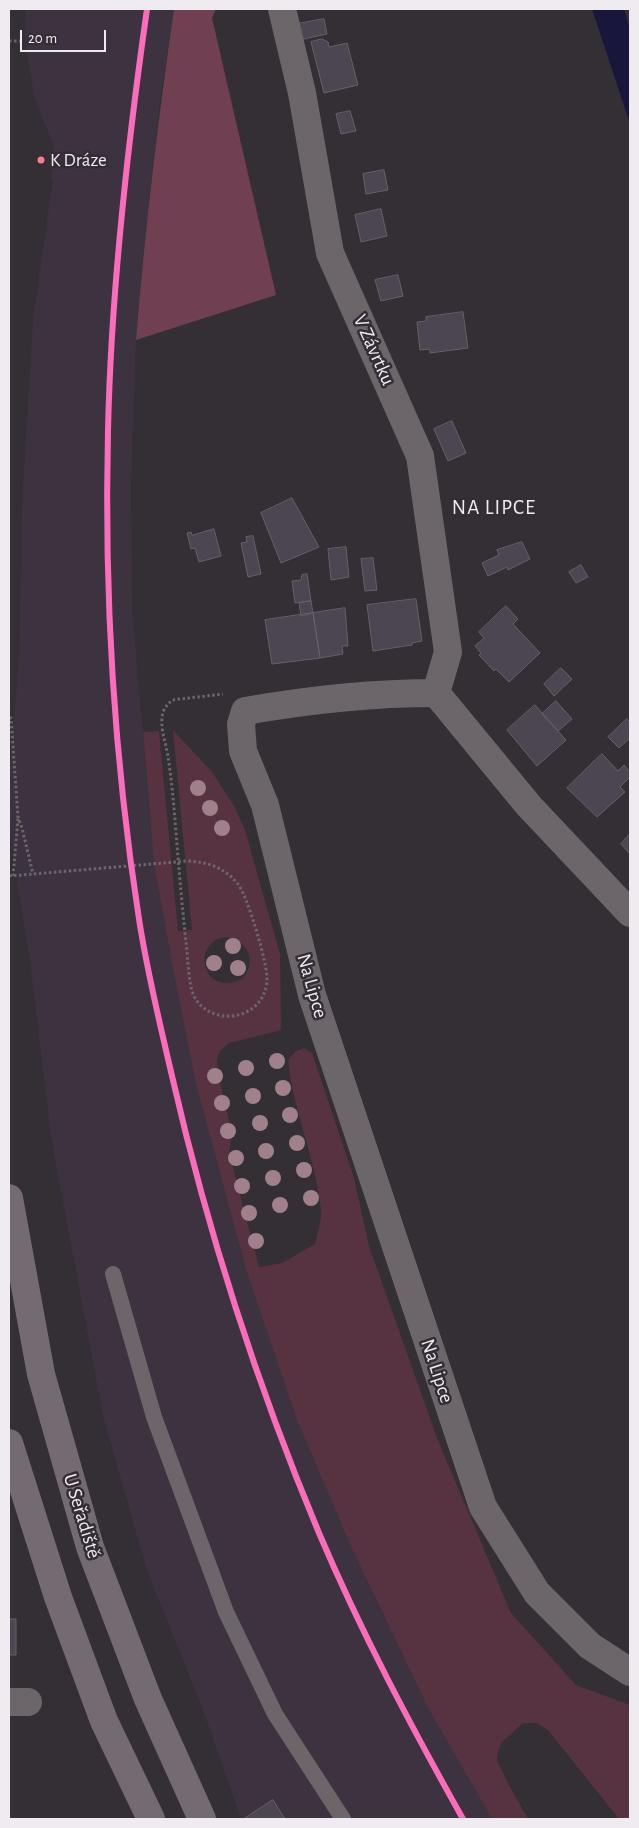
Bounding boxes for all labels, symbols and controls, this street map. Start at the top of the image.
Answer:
scale bar [22,20,109,52]
text: 20 m [28,31,57,46]
place label: K Dráze [50,149,107,171]
marker: K Dráze [36,155,46,165]
street label: V Závrtku [348,311,400,389]
district label: NA LIPCE [451,495,537,521]
street label: Na Lipce [291,951,333,1021]
street label: Na Lipce [415,1336,459,1406]
street label: U Seřadiště [58,1471,106,1561]

